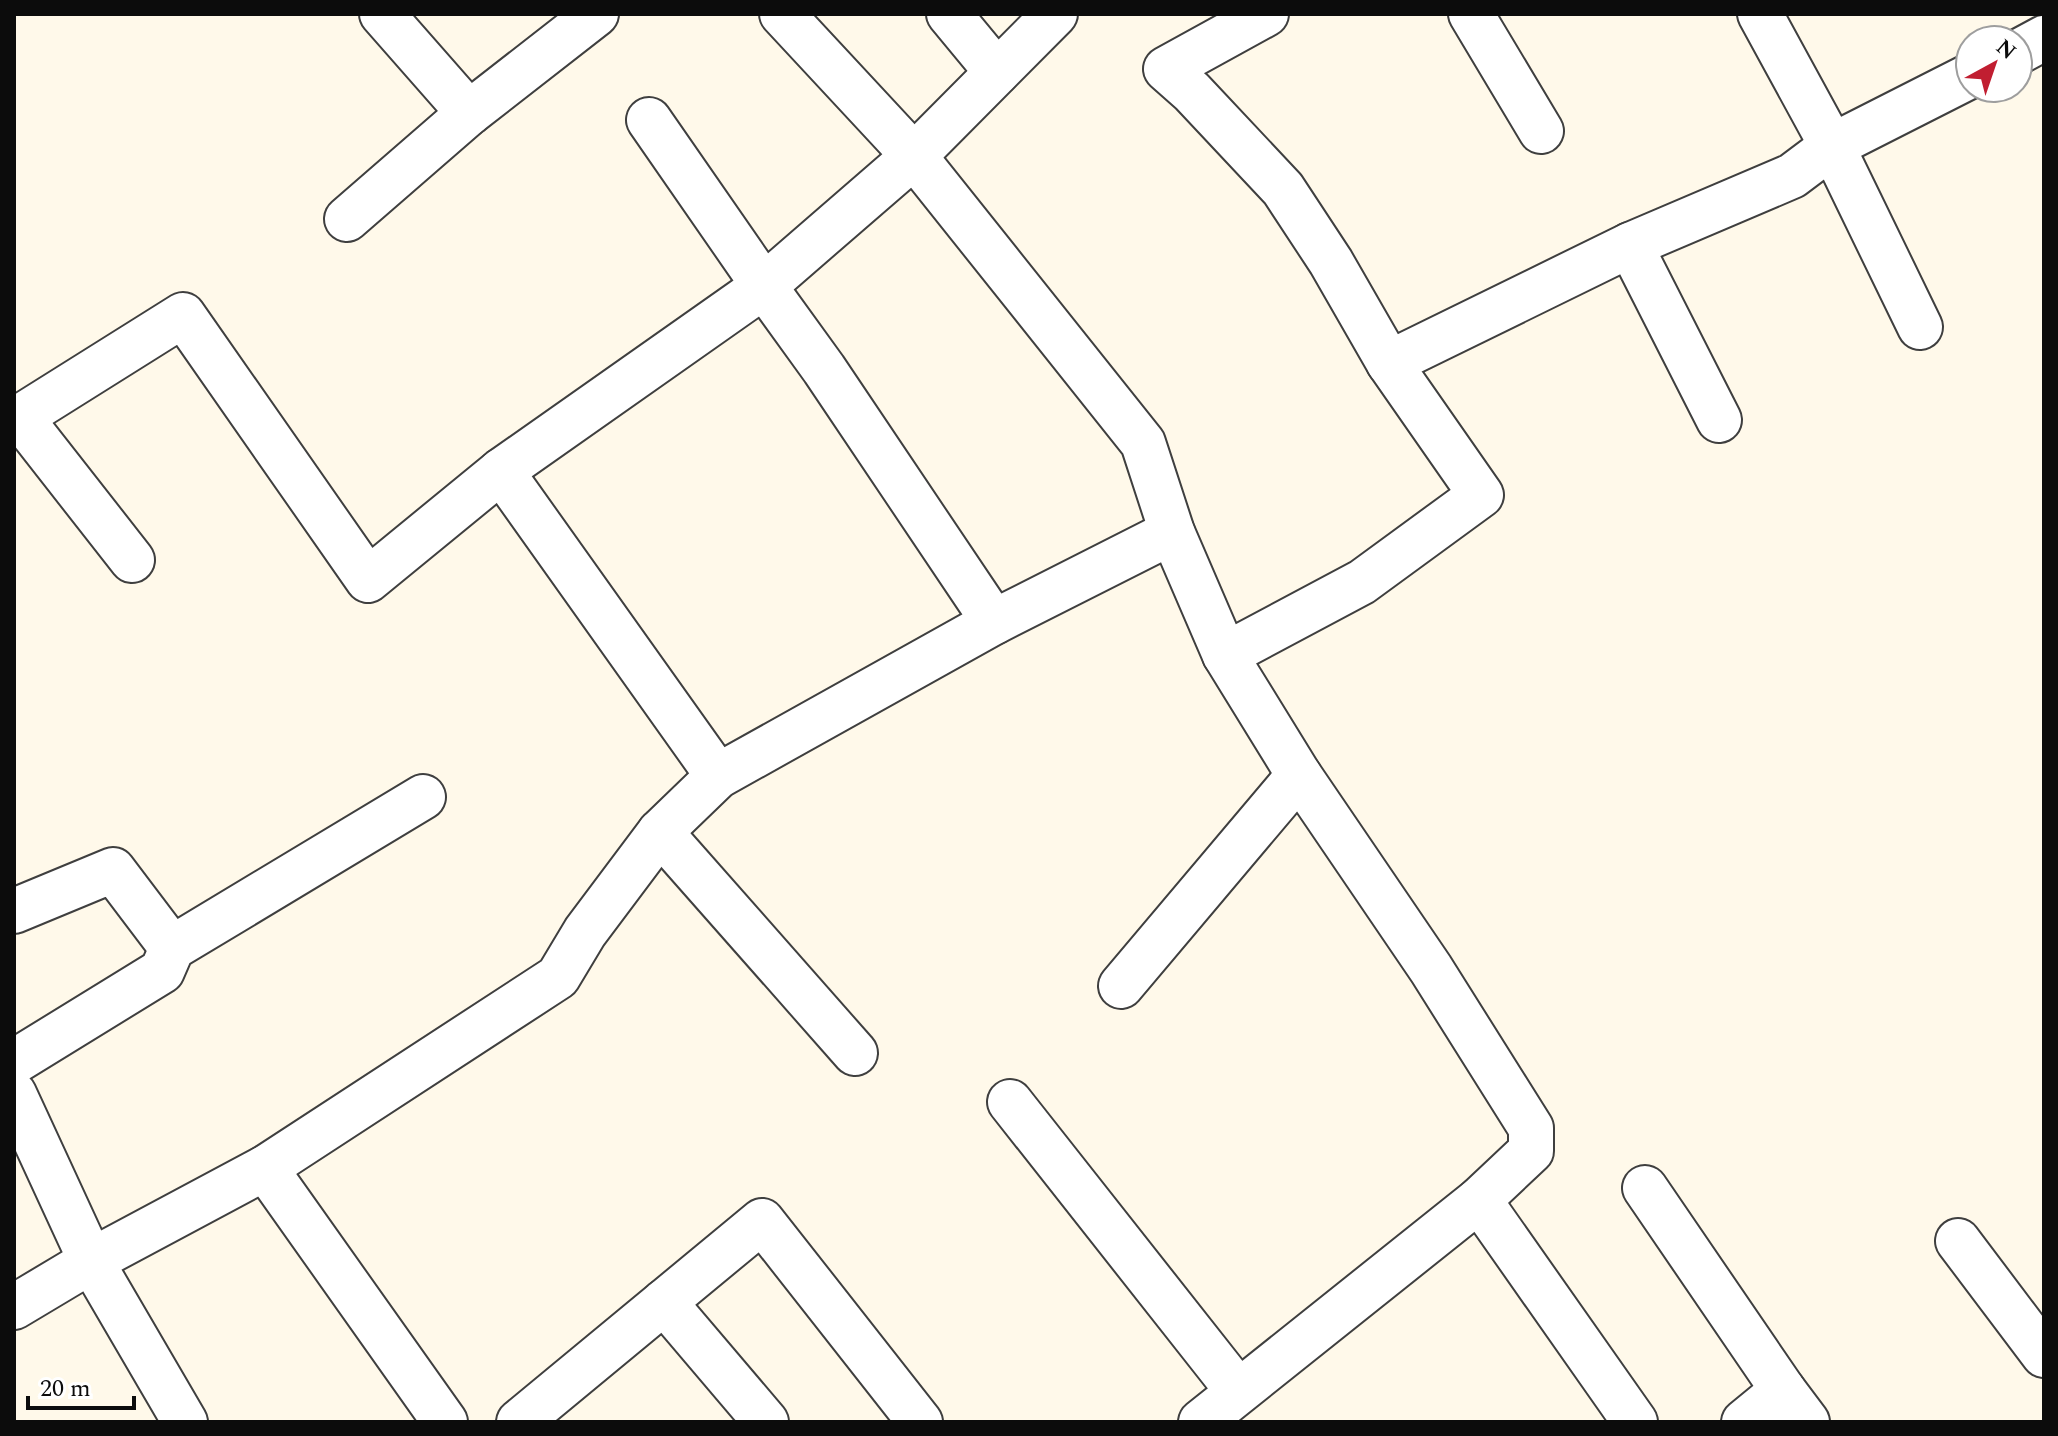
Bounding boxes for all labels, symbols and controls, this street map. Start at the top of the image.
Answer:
north arrow [1954,24,2034,104]
text: N [1988,31,2023,68]
scale bar [28,1360,134,1410]
text: 20 m [40,1371,91,1407]

